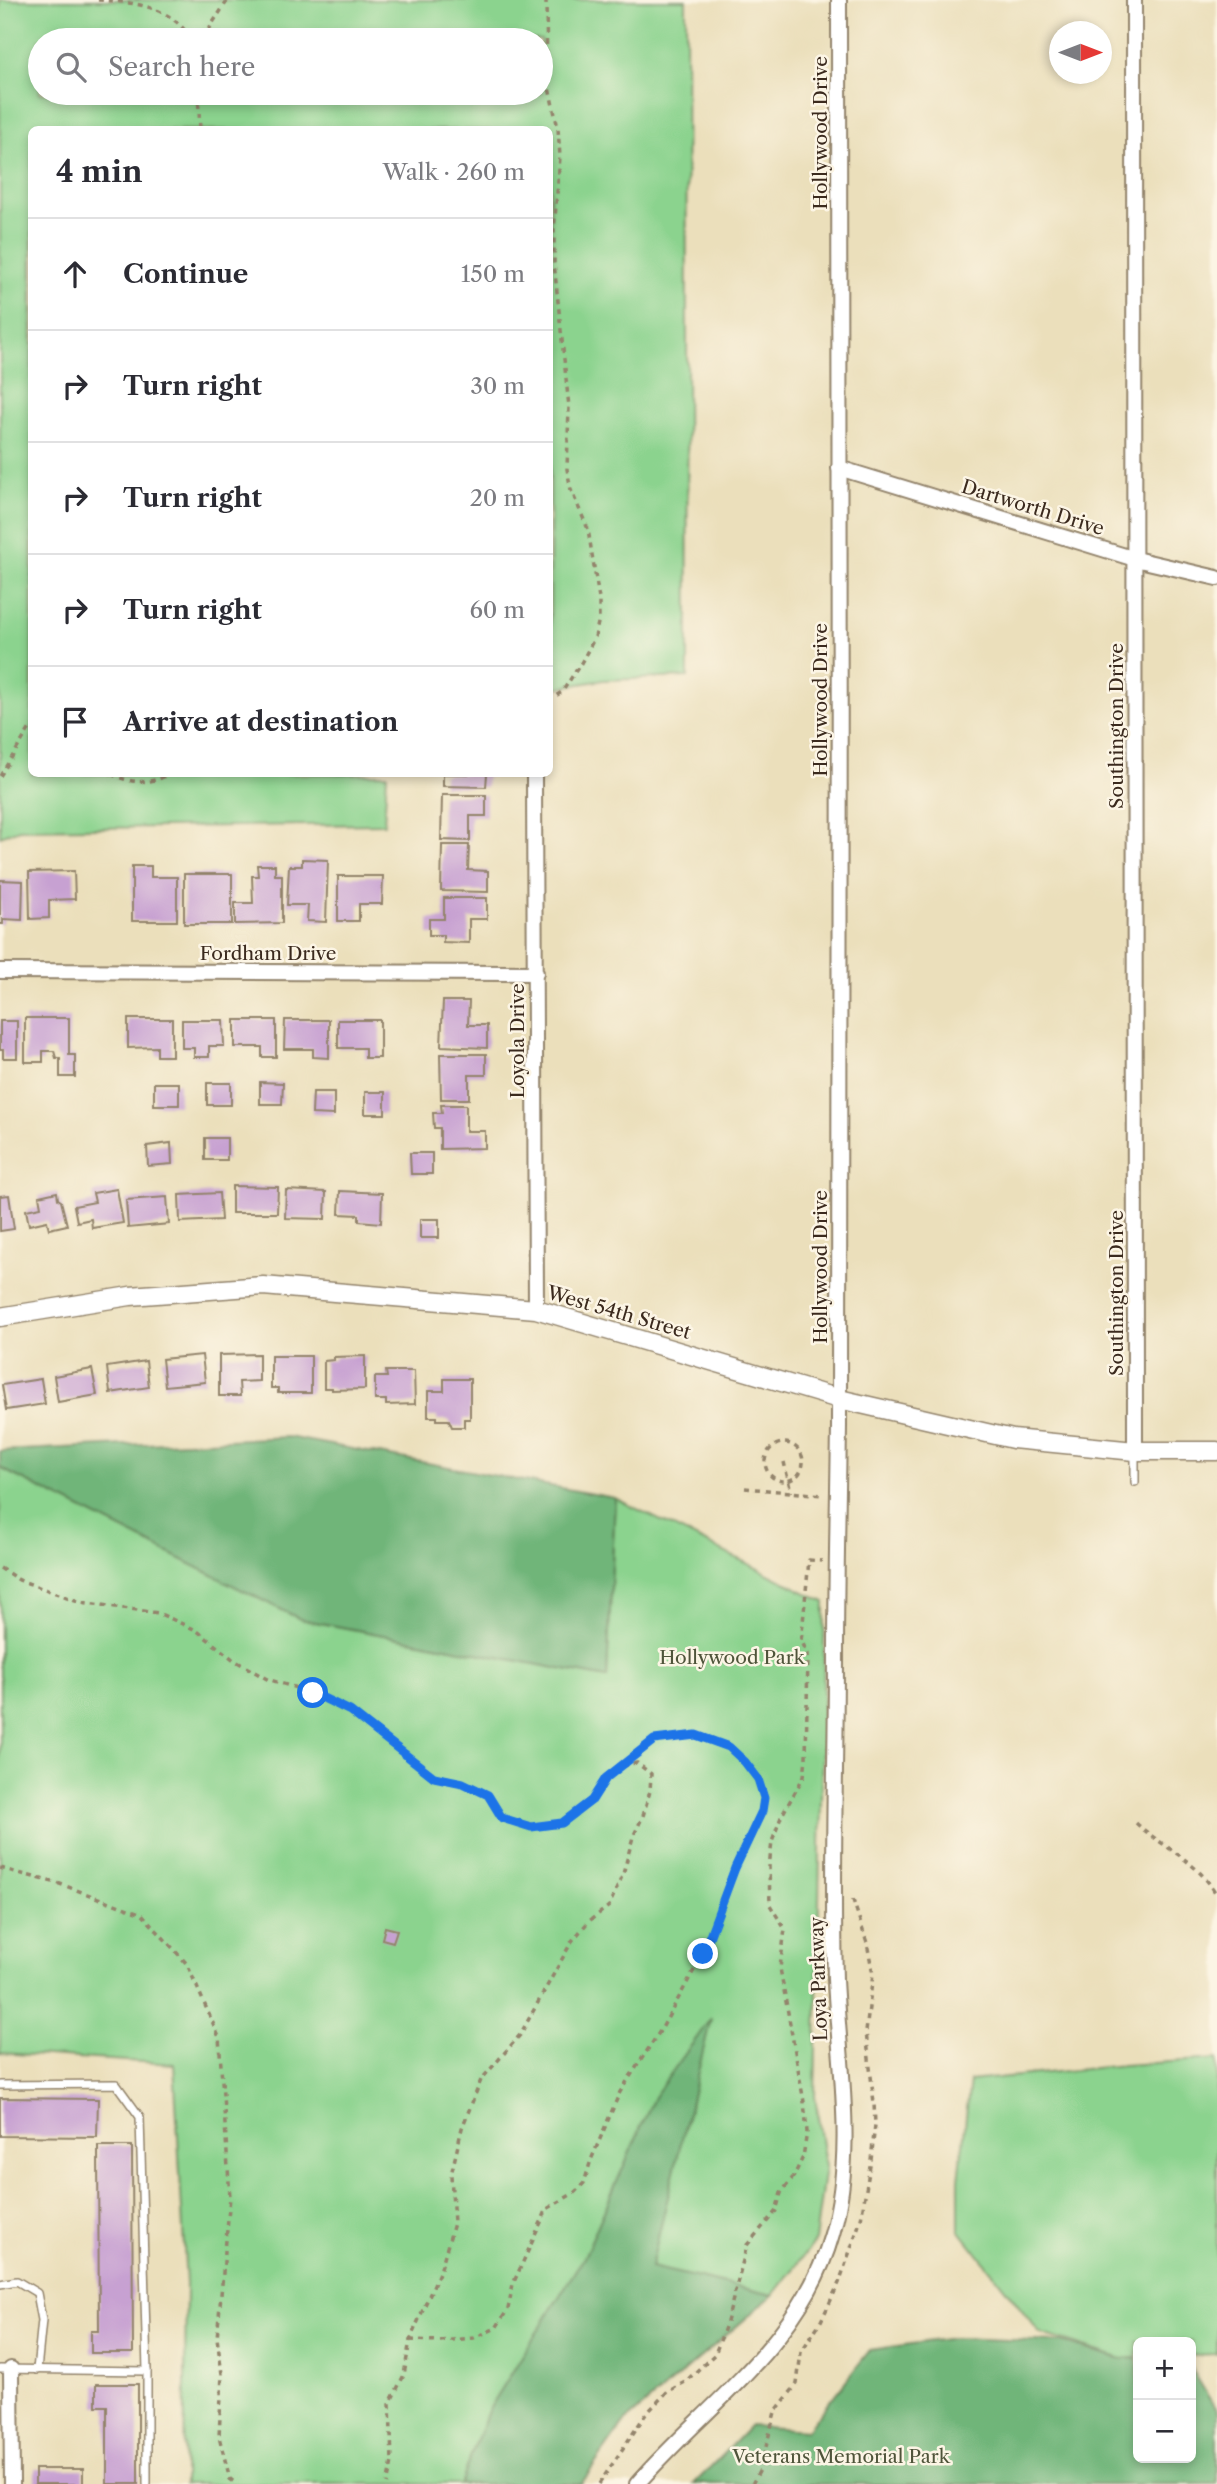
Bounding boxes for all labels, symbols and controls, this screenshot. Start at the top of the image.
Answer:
north arrow [1049,21,1112,84]
search box [28,28,553,105]
icon: search [52,48,90,86]
text: Search here [108,51,255,83]
street label: Hollywood Drive [809,56,832,210]
text: 4 min [56,153,142,190]
text: Walk · 260 m [383,158,525,186]
icon: ahead [56,255,94,293]
text: Continue [123,258,248,290]
text: 150 m [461,260,525,288]
icon: right [56,367,94,405]
text: Turn right [123,370,262,402]
text: 30 m [470,372,525,400]
street label: Dartworth Drive [959,475,1107,540]
icon: right [56,479,94,517]
text: Turn right [123,482,262,514]
text: 20 m [470,484,525,512]
icon: right [56,591,94,629]
text: Turn right [123,594,262,626]
text: 60 m [469,596,525,624]
street label: Hollywood Drive [809,623,832,777]
street label: Southington Drive [1105,643,1128,809]
icon: arrive [56,703,94,741]
text: Arrive at destination [123,706,398,738]
street label: Fordham Drive [200,942,336,965]
street label: Loyola Drive [506,983,529,1099]
street label: Hollywood Drive [809,1190,832,1344]
street label: Southington Drive [1105,1210,1128,1376]
street label: West 54th Street [543,1281,694,1344]
park label: Hollywood Park [659,1646,806,1669]
route start [297,1677,328,1708]
street label: Loya Parkway [805,1916,832,2042]
route end [687,1938,718,1969]
map controls [1133,2337,1196,2463]
button: + [1133,2337,1196,2400]
button: − [1133,2400,1196,2463]
park label: Veterans Memorial Park [731,2445,951,2468]

